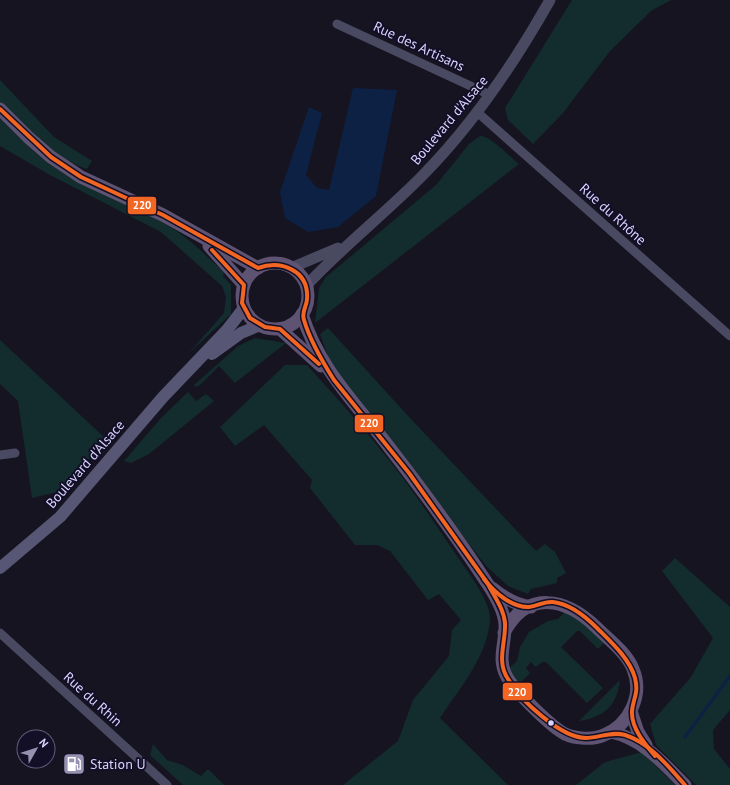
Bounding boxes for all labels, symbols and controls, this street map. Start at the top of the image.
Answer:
street label: Rue des Artisans [370,17,468,75]
street label: Boulevard d'Alsace [406,72,492,168]
street label: Rue du Rhône [576,179,650,249]
line badge: 220 [127,196,157,215]
text: 220 [133,198,151,212]
line badge: 220 [354,414,384,433]
street label: Boulevard d'Alsace [42,416,128,512]
text: 220 [360,416,378,430]
street label: Rue du Rhin [60,668,126,730]
line badge: 220 [502,682,533,701]
text: 220 [508,685,526,699]
unlabelled marker [546,718,556,728]
north arrow [16,729,56,769]
text: N [36,735,51,750]
fuel station icon: Station U [61,751,87,777]
place label: Station U [90,755,146,773]

